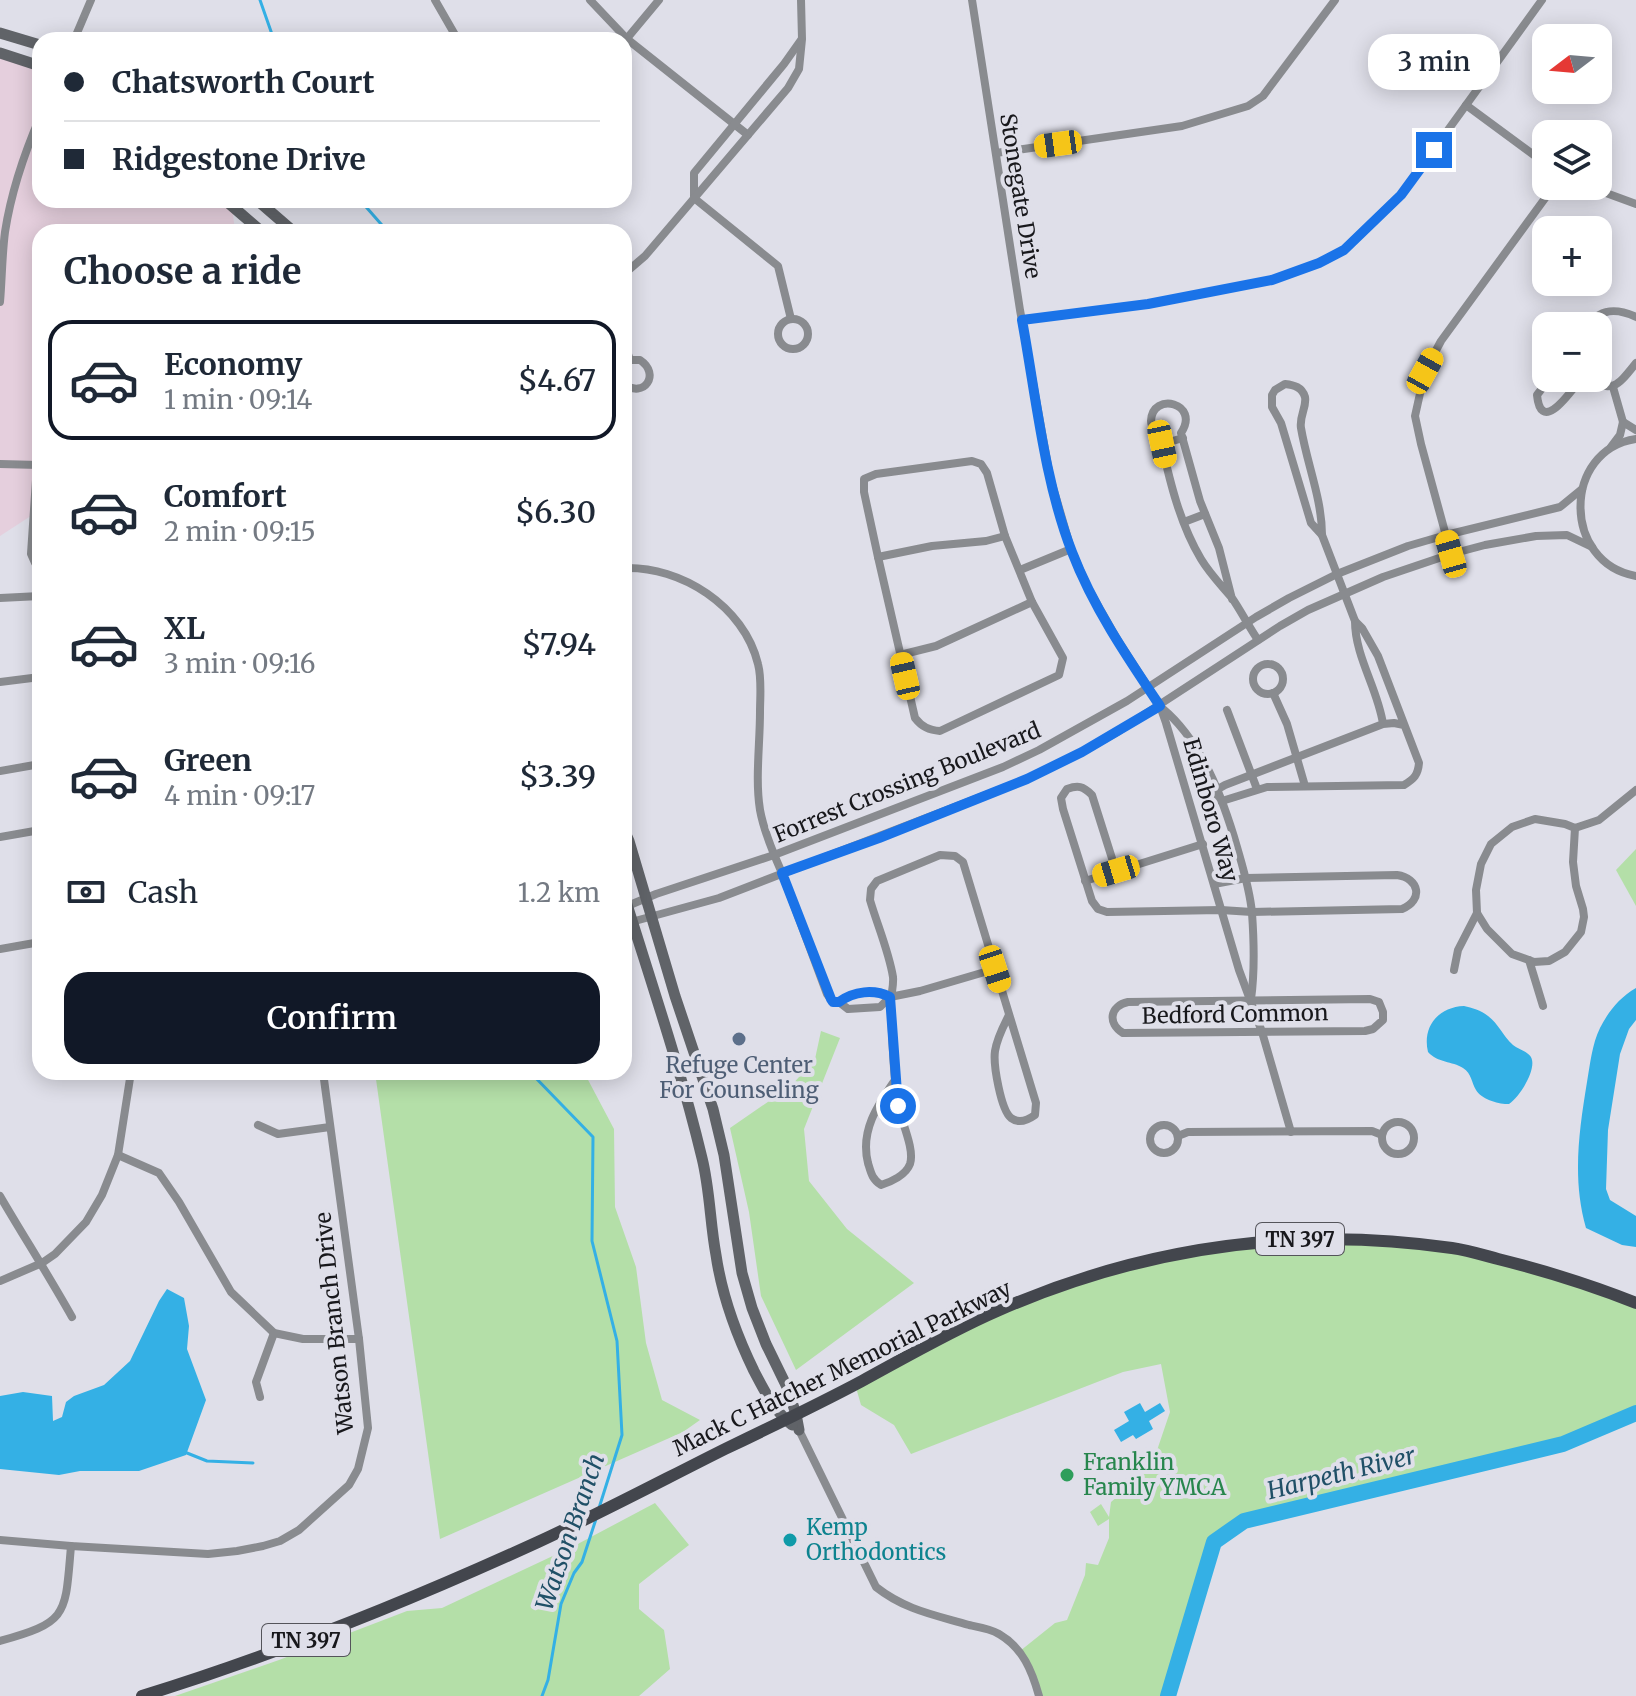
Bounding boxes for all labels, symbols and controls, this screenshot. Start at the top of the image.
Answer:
north arrow [1532,24,1612,104]
map controls [1532,24,1612,392]
callout: 3 min [1368,34,1500,90]
text: 3 min [1398,45,1470,78]
text: Chatsworth Court [112,63,375,101]
street label: Stonegate Drive [994,111,1048,281]
button: layers [1532,120,1612,200]
car [1033,129,1083,159]
route end [1416,132,1452,168]
text: Ridgestone Drive [112,140,366,178]
button: + [1532,216,1612,296]
text: Choose a ride [64,249,301,294]
button: − [1532,312,1612,392]
icon: car [68,344,140,416]
car [1403,344,1447,398]
text: Economy [164,345,302,383]
text: $4.67 [518,361,596,399]
text: 1 min · 09:14 [164,383,312,416]
car [1145,418,1179,470]
icon: car [68,476,140,548]
text: Comfort [164,477,287,515]
text: $6.30 [515,493,596,531]
text: 2 min · 09:15 [164,515,316,548]
car [1433,528,1469,580]
icon: car [68,608,140,680]
text: XL [164,609,205,647]
text: $7.94 [521,625,596,663]
text: 3 min · 09:16 [164,647,316,680]
car [888,650,922,702]
street label: Forrest Crossing Boulevard [769,716,1045,848]
street label: Edinboro Way [1177,735,1245,885]
icon: car [68,740,140,812]
text: Green [164,741,252,779]
text: $3.39 [519,757,596,795]
text: 4 min · 09:17 [164,779,315,812]
car [1090,853,1142,889]
icon: cash [64,870,108,914]
text: Cash [128,873,198,911]
text: 1.2 km [518,876,600,909]
car [976,942,1014,996]
button: Confirm [64,972,600,1064]
street label: Bedford Common [1141,998,1329,1030]
marker: Refuge Center For Counseling [730,1030,748,1048]
place label: Refuge Center For Counseling [659,1051,819,1104]
route start [880,1088,916,1124]
street label: Watson Branch Drive [308,1211,360,1436]
road number: TN 397 [1256,1223,1344,1255]
street label: Mack C Hatcher Memorial Parkway [668,1274,1016,1462]
water label: Harpeth River [1263,1439,1420,1507]
place label: Franklin Family YMCA [1083,1448,1227,1501]
water label: Watson Branch [529,1449,611,1615]
marker: Franklin Family YMCA [1058,1466,1076,1484]
place label: Kemp Orthodontics [806,1513,946,1566]
marker: Kemp Orthodontics [781,1531,799,1549]
road number: TN 397 [262,1624,350,1656]

